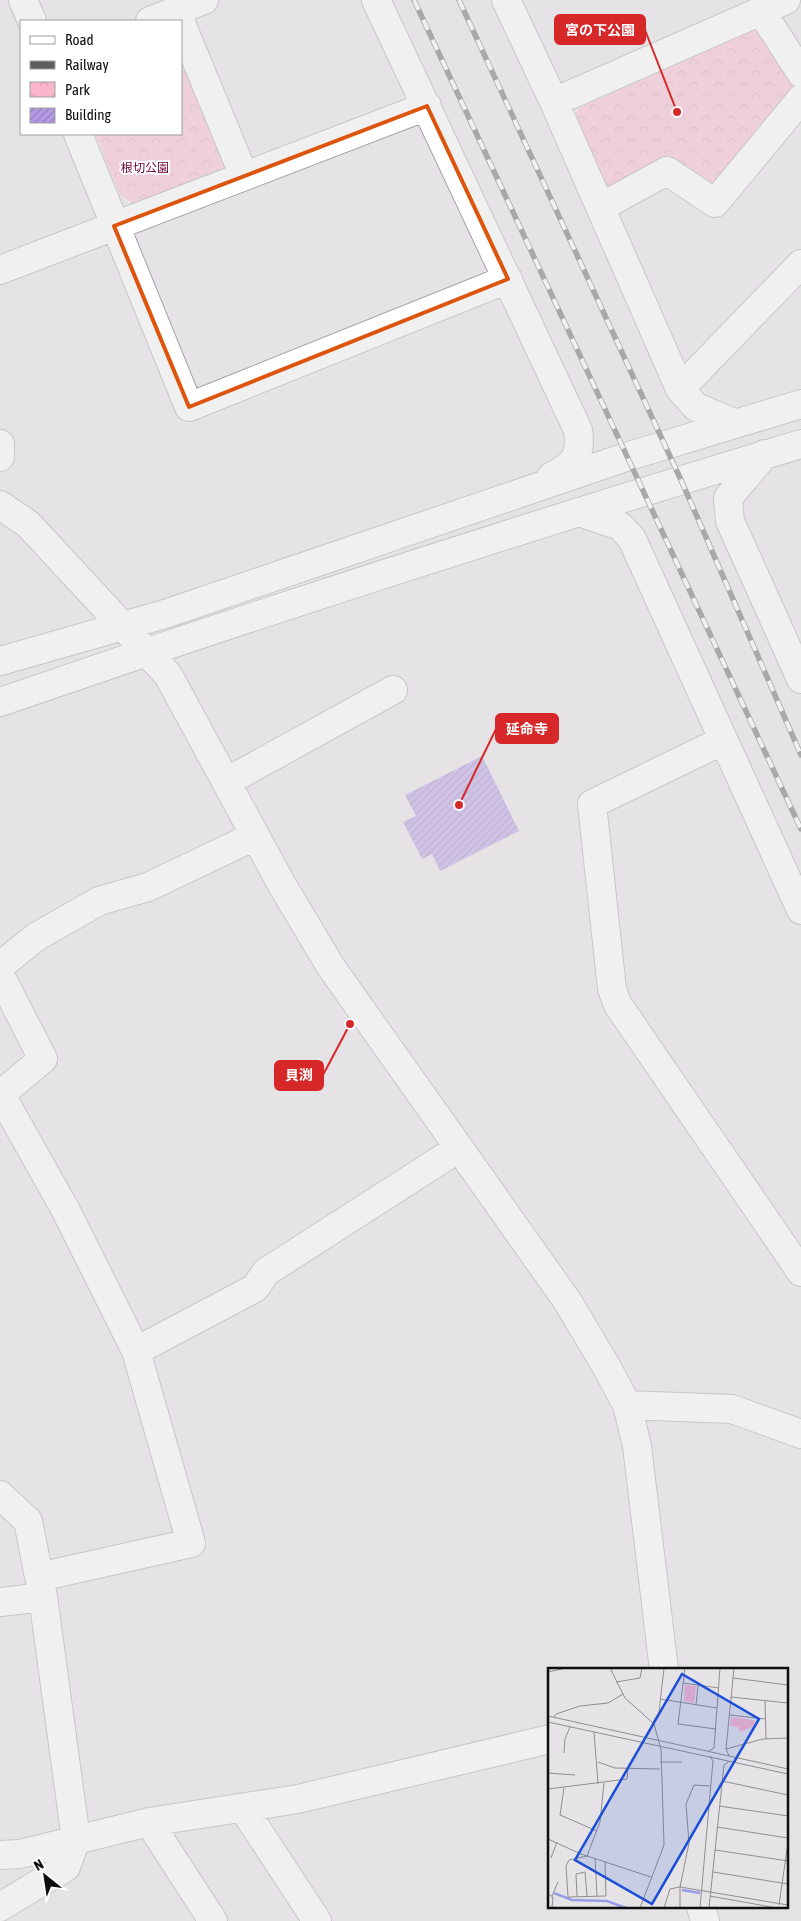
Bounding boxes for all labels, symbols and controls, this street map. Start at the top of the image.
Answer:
callout: 宮の下公園 [555,15,645,44]
legend [20,20,182,135]
text: 宮の下公園 [565,22,635,38]
text: Road [65,31,94,48]
text: Railway [65,56,109,73]
text: Park [65,81,90,98]
text: Building [65,106,111,123]
park label: 根切公園 [121,161,169,175]
callout: 延命寺 [496,714,558,743]
text: 延命寺 [506,721,548,737]
callout: 貝渕 [275,1061,323,1090]
text: 貝渕 [285,1067,313,1083]
inset map [548,1668,788,1908]
north arrow [20,1851,70,1901]
text: N [31,1856,46,1874]

